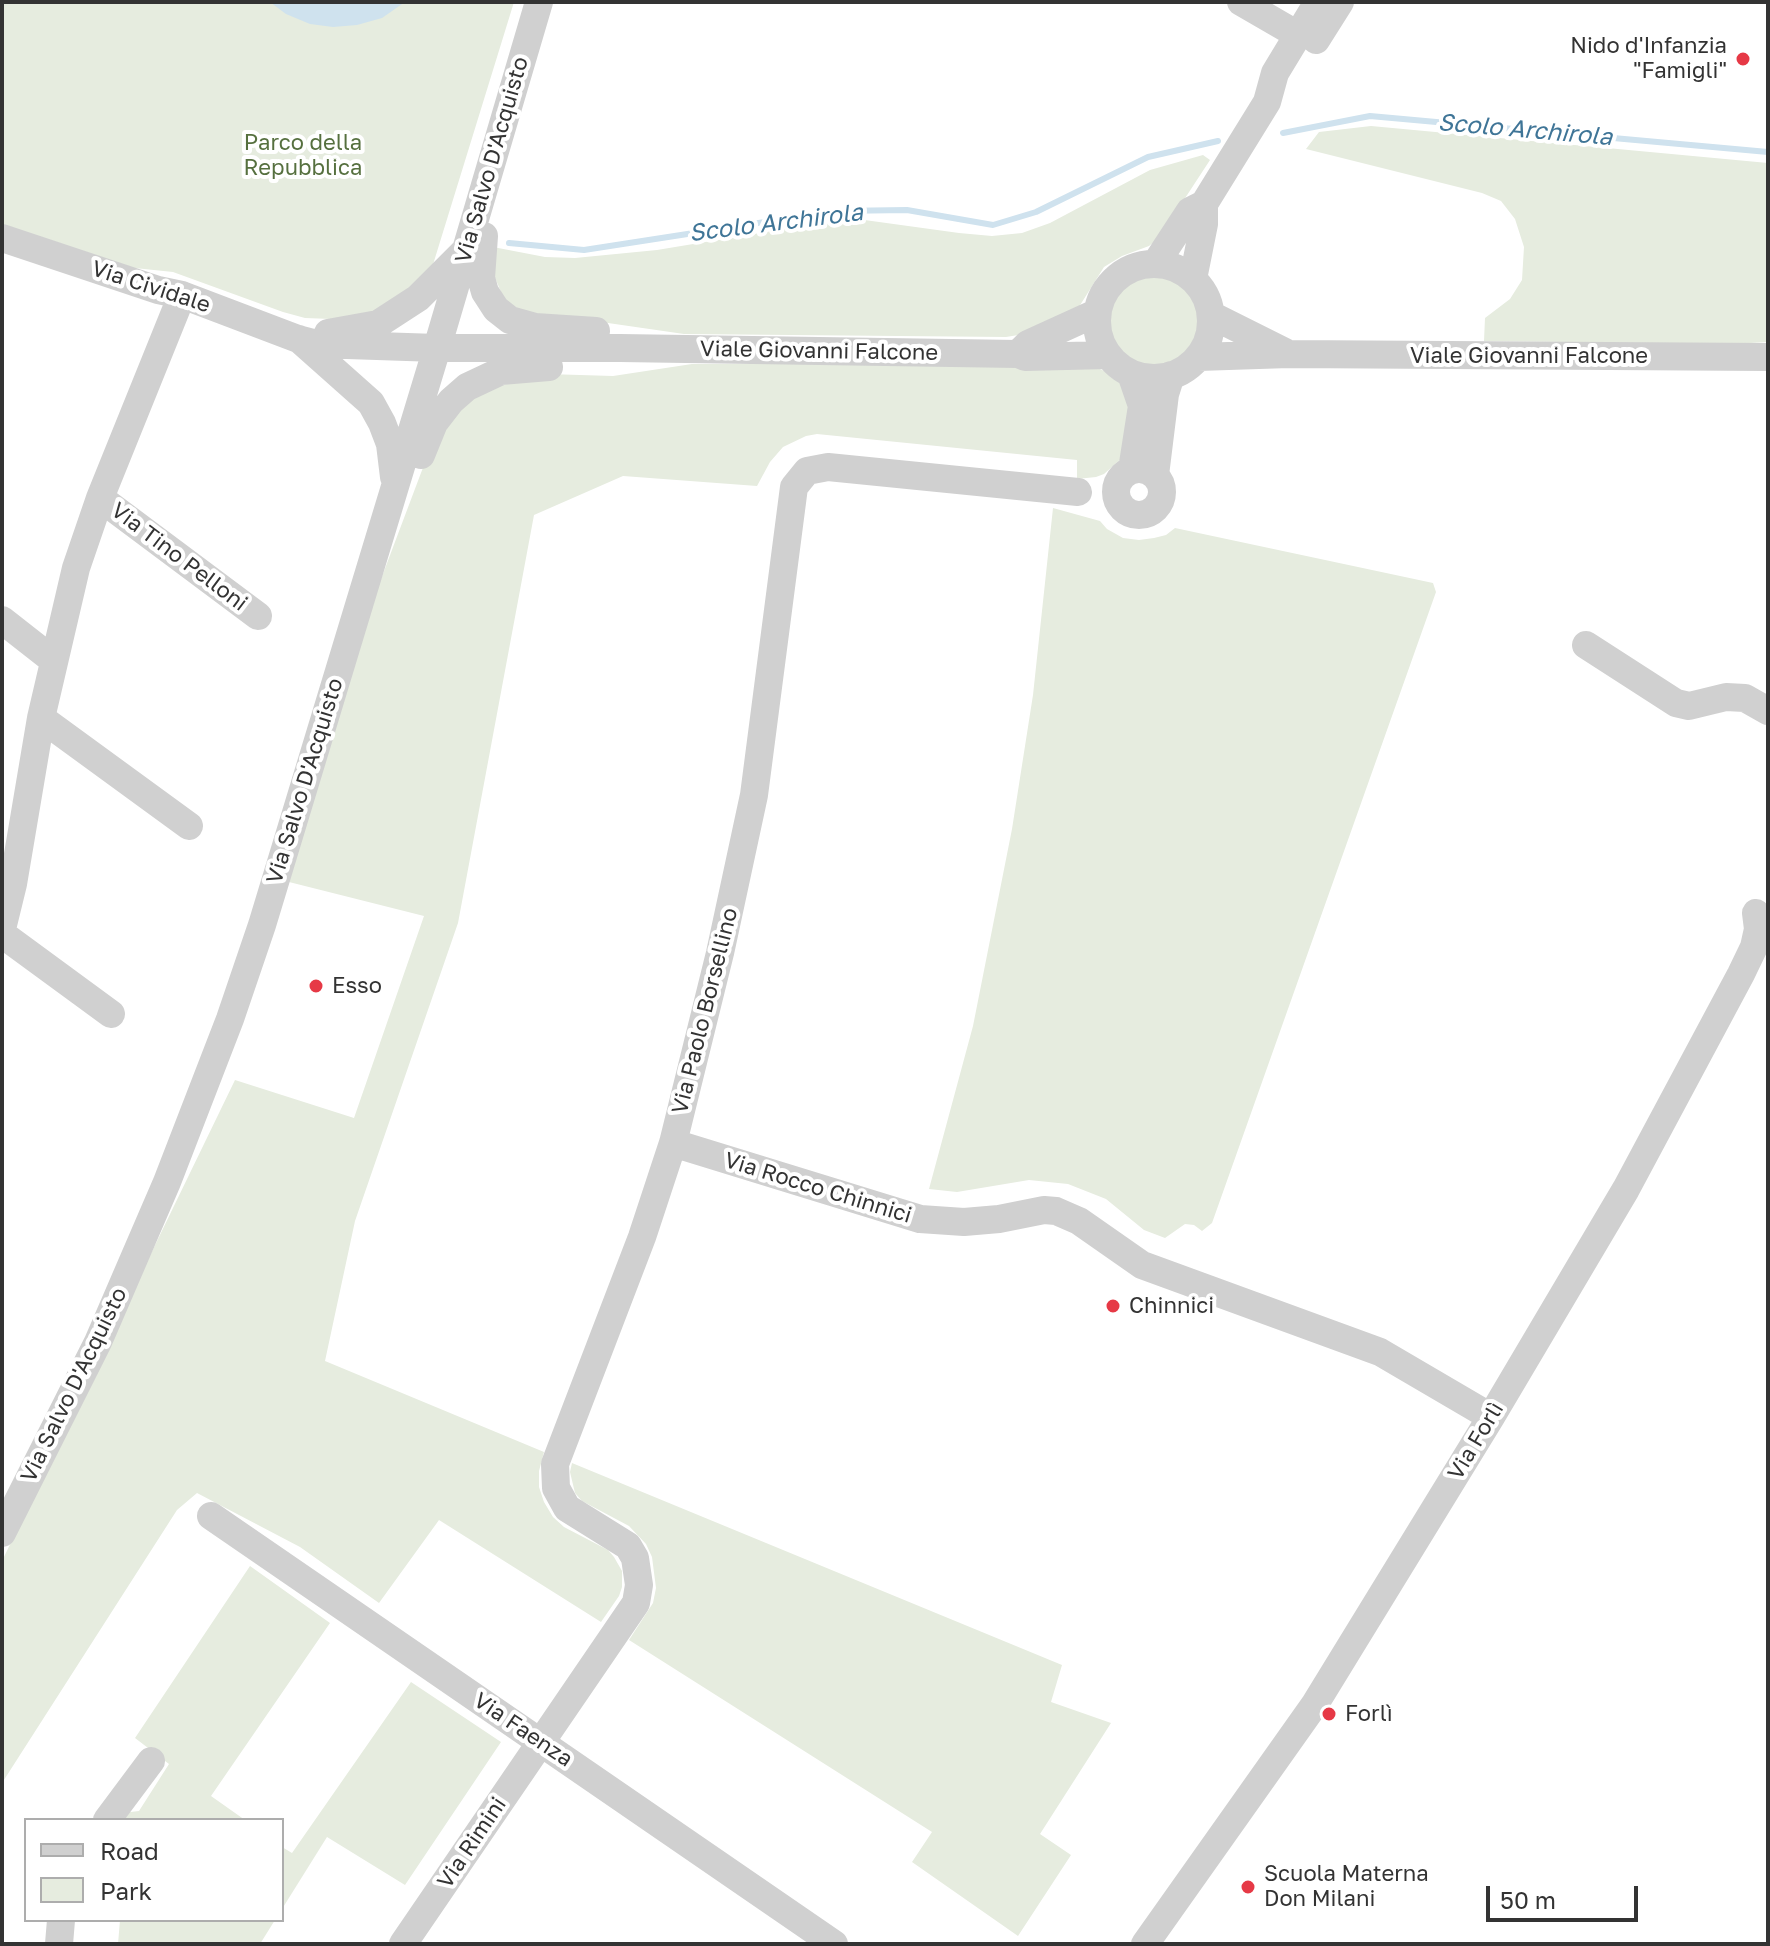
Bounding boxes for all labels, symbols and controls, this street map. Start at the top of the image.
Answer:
place label: Nido d'Infanzia "Famigli" [1570,33,1727,84]
marker: Nido d'Infanzia "Famigli" [1734,50,1752,68]
street label: Via Salvo D'Acquisto [450,54,534,266]
water label: Scolo Archirola [1437,108,1613,152]
park label: Parco della Repubblica [244,130,362,182]
water label: Scolo Archirola [687,198,865,248]
street label: Via Cividale [88,255,214,319]
street label: Viale Giovanni Falcone [700,336,938,366]
street label: Viale Giovanni Falcone [1410,343,1648,369]
street label: Via Tino Pelloni [106,497,252,617]
street label: Via Salvo D'Acquisto [261,675,349,887]
street label: Via Paolo Borsellino [667,905,743,1117]
place label: Esso [332,973,382,999]
marker: Esso [307,977,325,995]
street label: Via Rocco Chinnici [721,1147,915,1229]
street label: Via Salvo D'Acquisto [15,1283,133,1487]
place label: Chinnici [1129,1293,1214,1319]
marker: Chinnici [1104,1297,1122,1315]
street label: Via Forlì [1442,1397,1510,1485]
street label: Via Faenza [469,1687,577,1773]
place label: Forlì [1345,1701,1393,1727]
marker: Forlì [1320,1705,1338,1723]
street label: Via Rimini [432,1792,512,1894]
legend [24,1818,284,1922]
text: Road [100,1836,159,1865]
place label: Scuola Materna Don Milani [1264,1861,1429,1912]
scale bar [1490,1870,1642,1920]
text: Park [100,1876,152,1905]
marker: Scuola Materna Don Milani [1239,1878,1257,1896]
text: 50 m [1500,1885,1556,1914]

